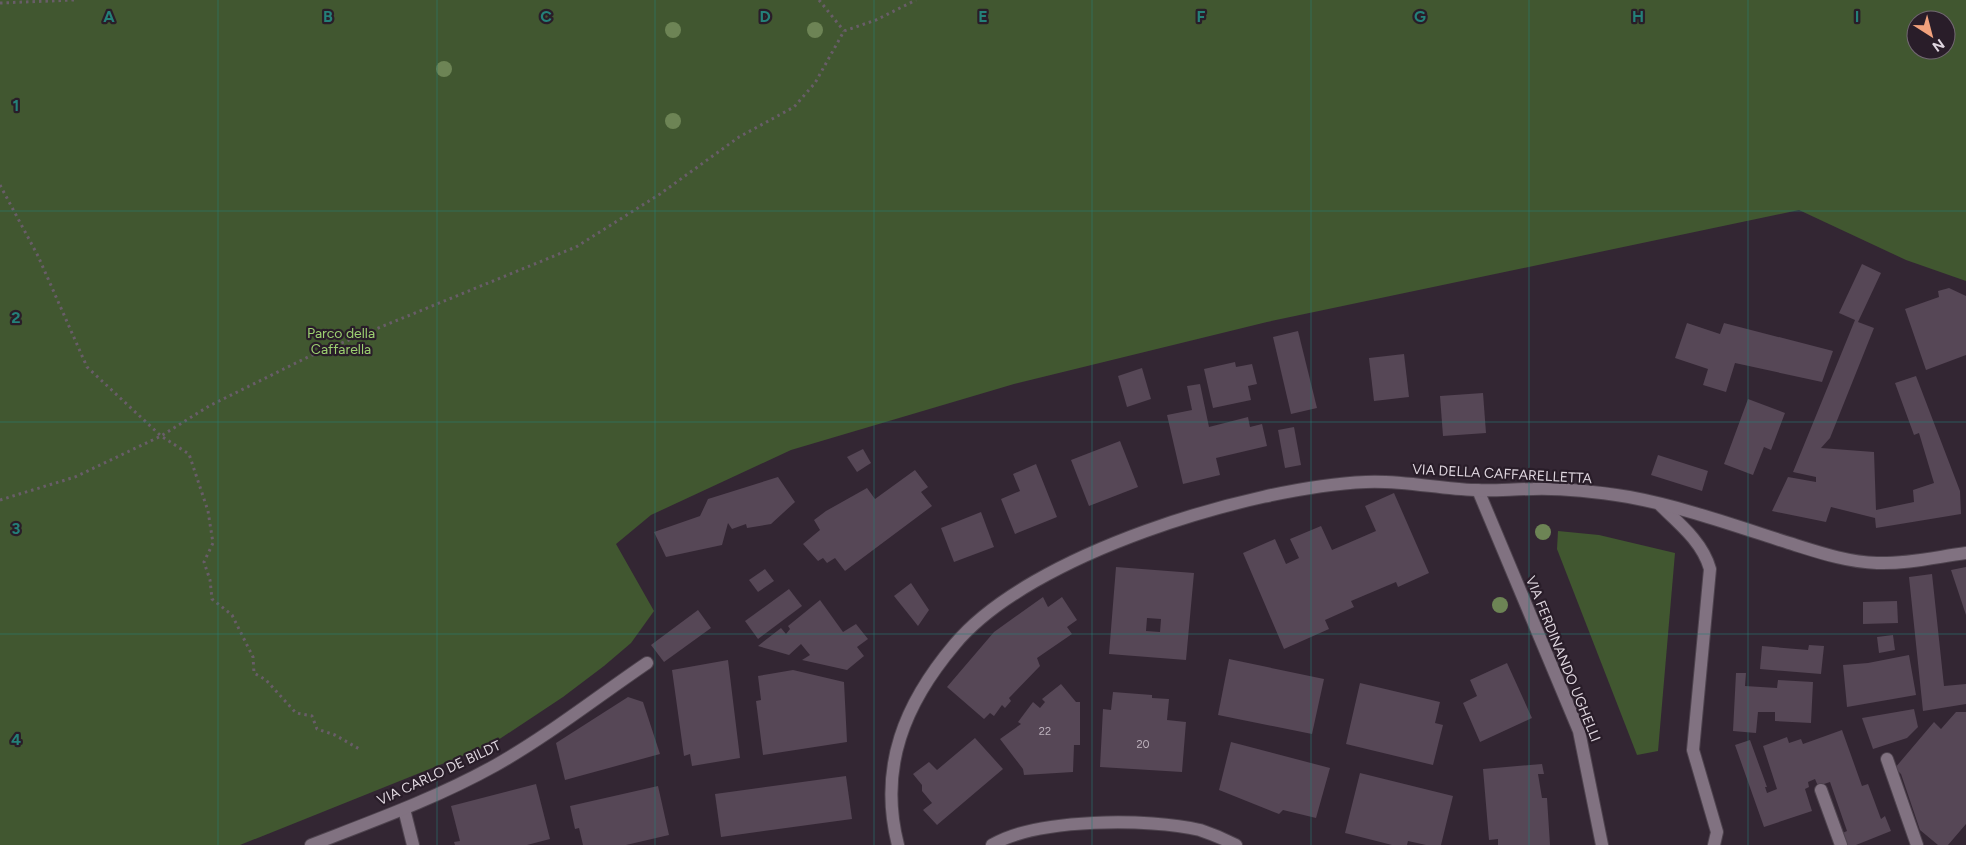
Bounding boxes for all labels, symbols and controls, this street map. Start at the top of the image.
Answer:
text: A [103,7,115,26]
text: B [323,7,333,26]
text: C [540,7,552,26]
text: D [759,7,771,26]
text: E [978,7,988,26]
text: F [1197,7,1206,26]
text: G [1414,7,1426,26]
text: H [1632,7,1644,26]
text: I [1855,7,1859,26]
north arrow [1906,10,1956,60]
text: N [1929,35,1948,55]
text: 1 [13,96,19,115]
text: 2 [11,308,21,327]
park label: Parco della Caffarella [307,325,375,358]
street label: VIA DELLA CAFFARELLETTA [1412,461,1593,487]
text: 3 [12,519,21,538]
street label: VIA FERDINANDO UGHELLI [1522,574,1604,744]
house number: 22 [1039,725,1051,738]
text: 4 [11,730,21,749]
street label: VIA CARLO DE BILDT [375,737,504,809]
house number: 20 [1136,738,1150,751]

